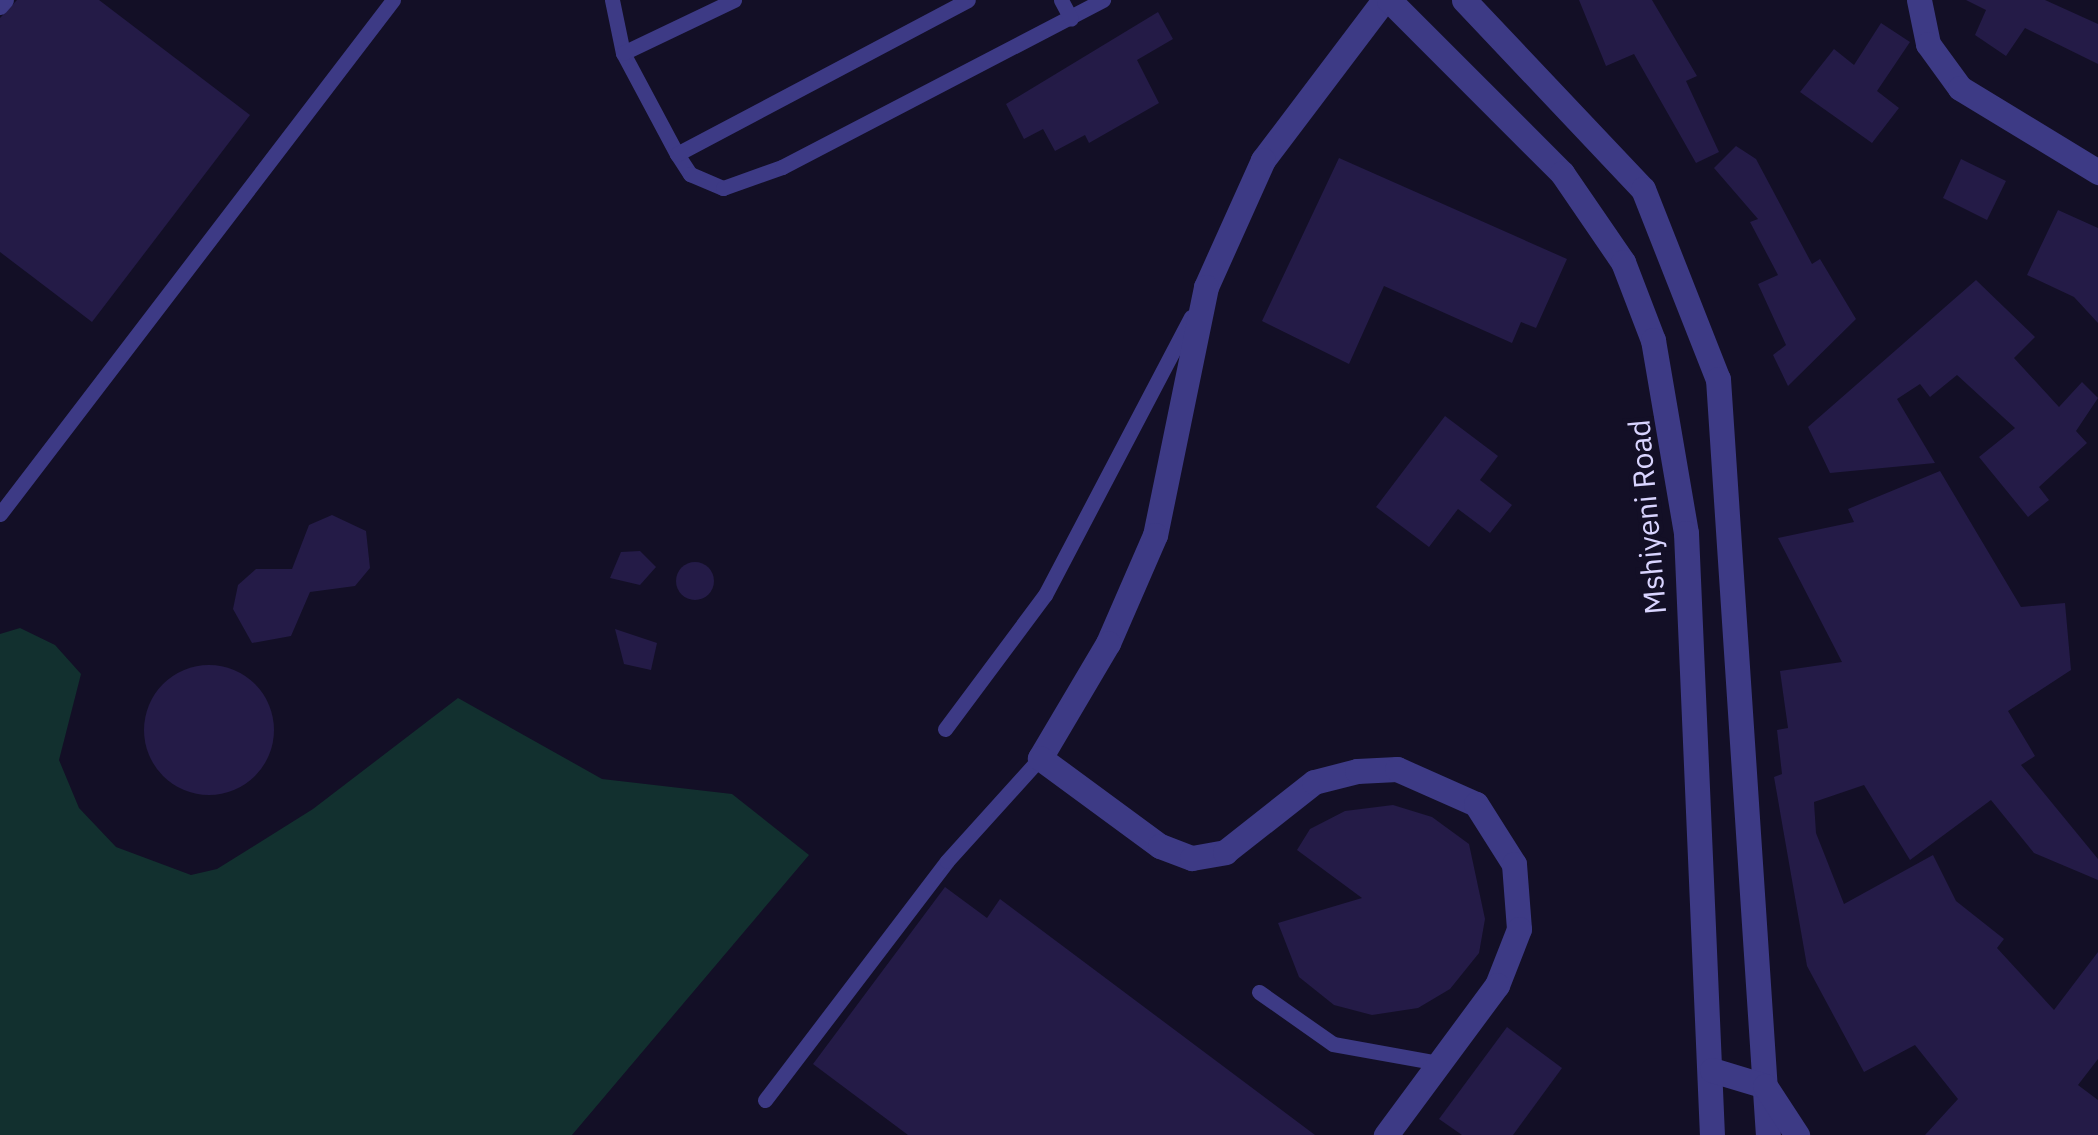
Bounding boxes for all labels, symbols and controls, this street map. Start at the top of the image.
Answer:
street label: Mshiyeni Road [1621,418,1673,616]

